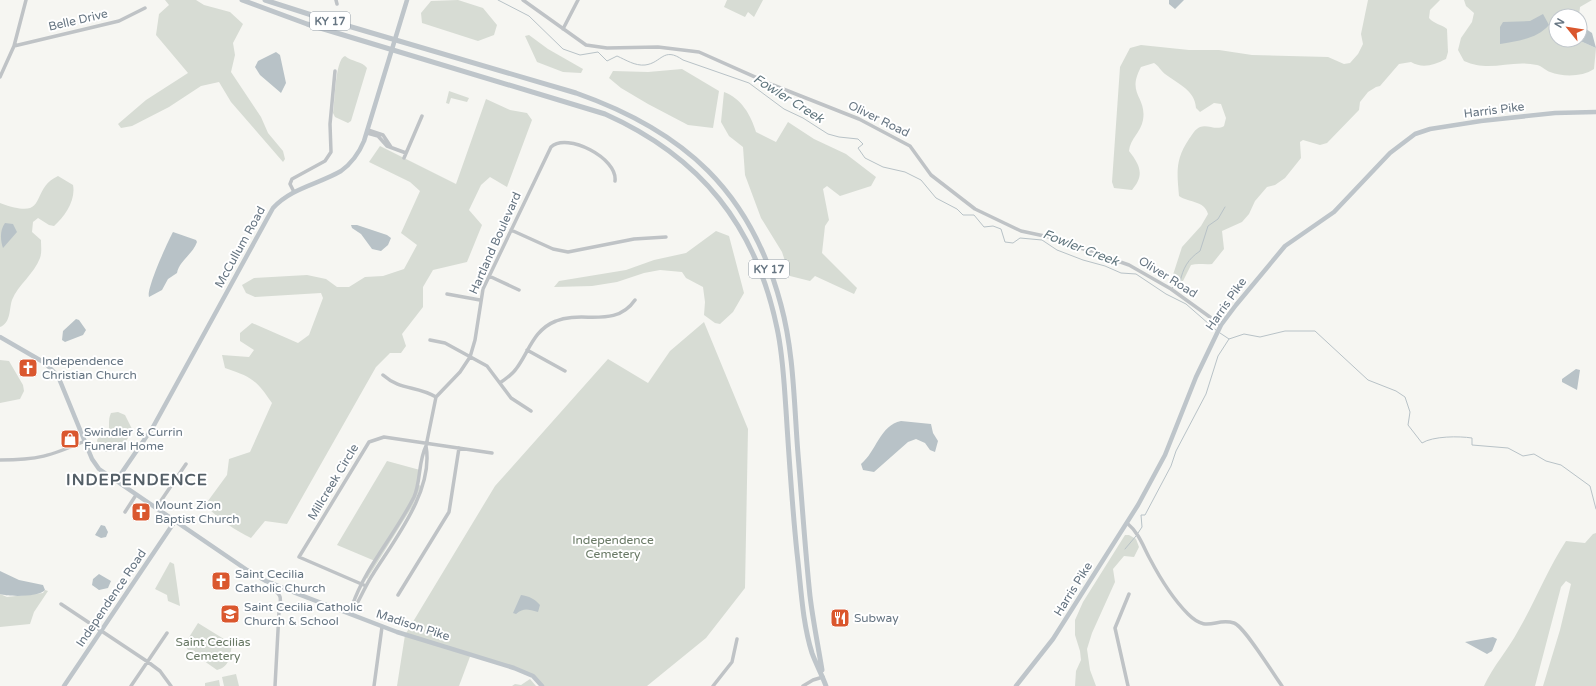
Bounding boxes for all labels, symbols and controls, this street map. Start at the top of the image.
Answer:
street label: Belle Drive [47,6,109,34]
north arrow [1548,8,1588,48]
road number: KY 17 [310,12,350,30]
text: N [1552,16,1568,30]
water label: Fowler Creek [750,71,827,127]
street label: Oliver Road [846,98,912,140]
street label: Harris Pike [1463,99,1525,121]
street label: Hartland Boulevard [466,190,524,296]
street label: McCullum Road [212,204,268,290]
water label: Fowler Creek [1040,226,1122,270]
street label: Oliver Road [1136,253,1200,301]
road number: KY 17 [749,260,789,278]
street label: Harris Pike [1203,275,1249,333]
place label: Independence Christian Church [42,354,137,382]
church icon: Independence Christian Church [17,357,39,379]
place label: Swindler & Currin Funeral Home [84,425,183,453]
shop icon: Swindler & Currin Funeral Home [59,428,81,450]
street label: Millcreek Circle [305,441,361,523]
district label: INDEPENDENCE [66,470,208,490]
place label: Mount Zion Baptist Church [155,498,240,526]
church icon: Mount Zion Baptist Church [130,501,152,523]
park label: Independence Cemetery [572,533,654,561]
street label: Independence Road [73,547,149,649]
street label: Harris Pike [1051,559,1095,619]
place label: Saint Cecilia Catholic Church [235,567,326,595]
church icon: Saint Cecilia Catholic Church [210,570,232,592]
place label: Saint Cecilia Catholic Church & School [244,600,363,628]
school or university icon: Saint Cecilia Catholic Church & School [219,603,241,625]
street label: Madison Pike [374,607,452,644]
restaurant icon: Subway [829,607,851,629]
place label: Subway [854,611,899,625]
park label: Saint Cecilias Cemetery [176,635,251,663]

